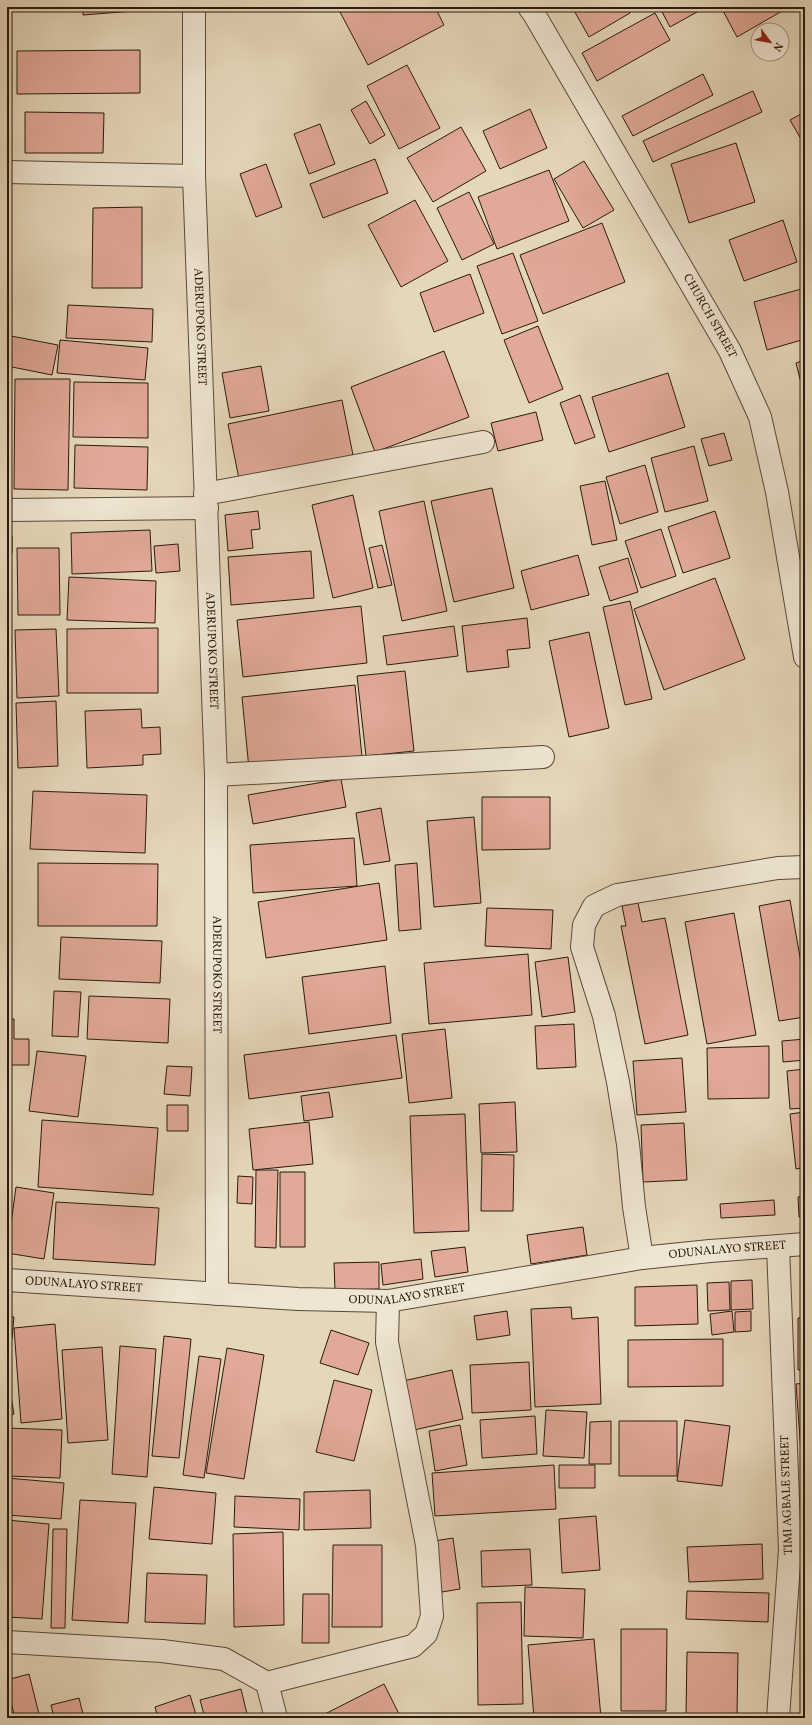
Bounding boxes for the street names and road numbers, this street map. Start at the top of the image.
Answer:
street label: ADERUPOKO STREET [189,268,210,386]
street label: CHURCH STREET [679,271,740,361]
street label: ADERUPOKO STREET [201,592,222,710]
street label: ADERUPOKO STREET [208,916,224,1034]
street label: ODUNALAYO STREET [668,1237,787,1263]
street label: ODUNALAYO STREET [25,1273,143,1297]
street label: ODUNALAYO STREET [348,1280,466,1309]
street label: TIMI AGBALE STREET [777,1435,797,1555]

